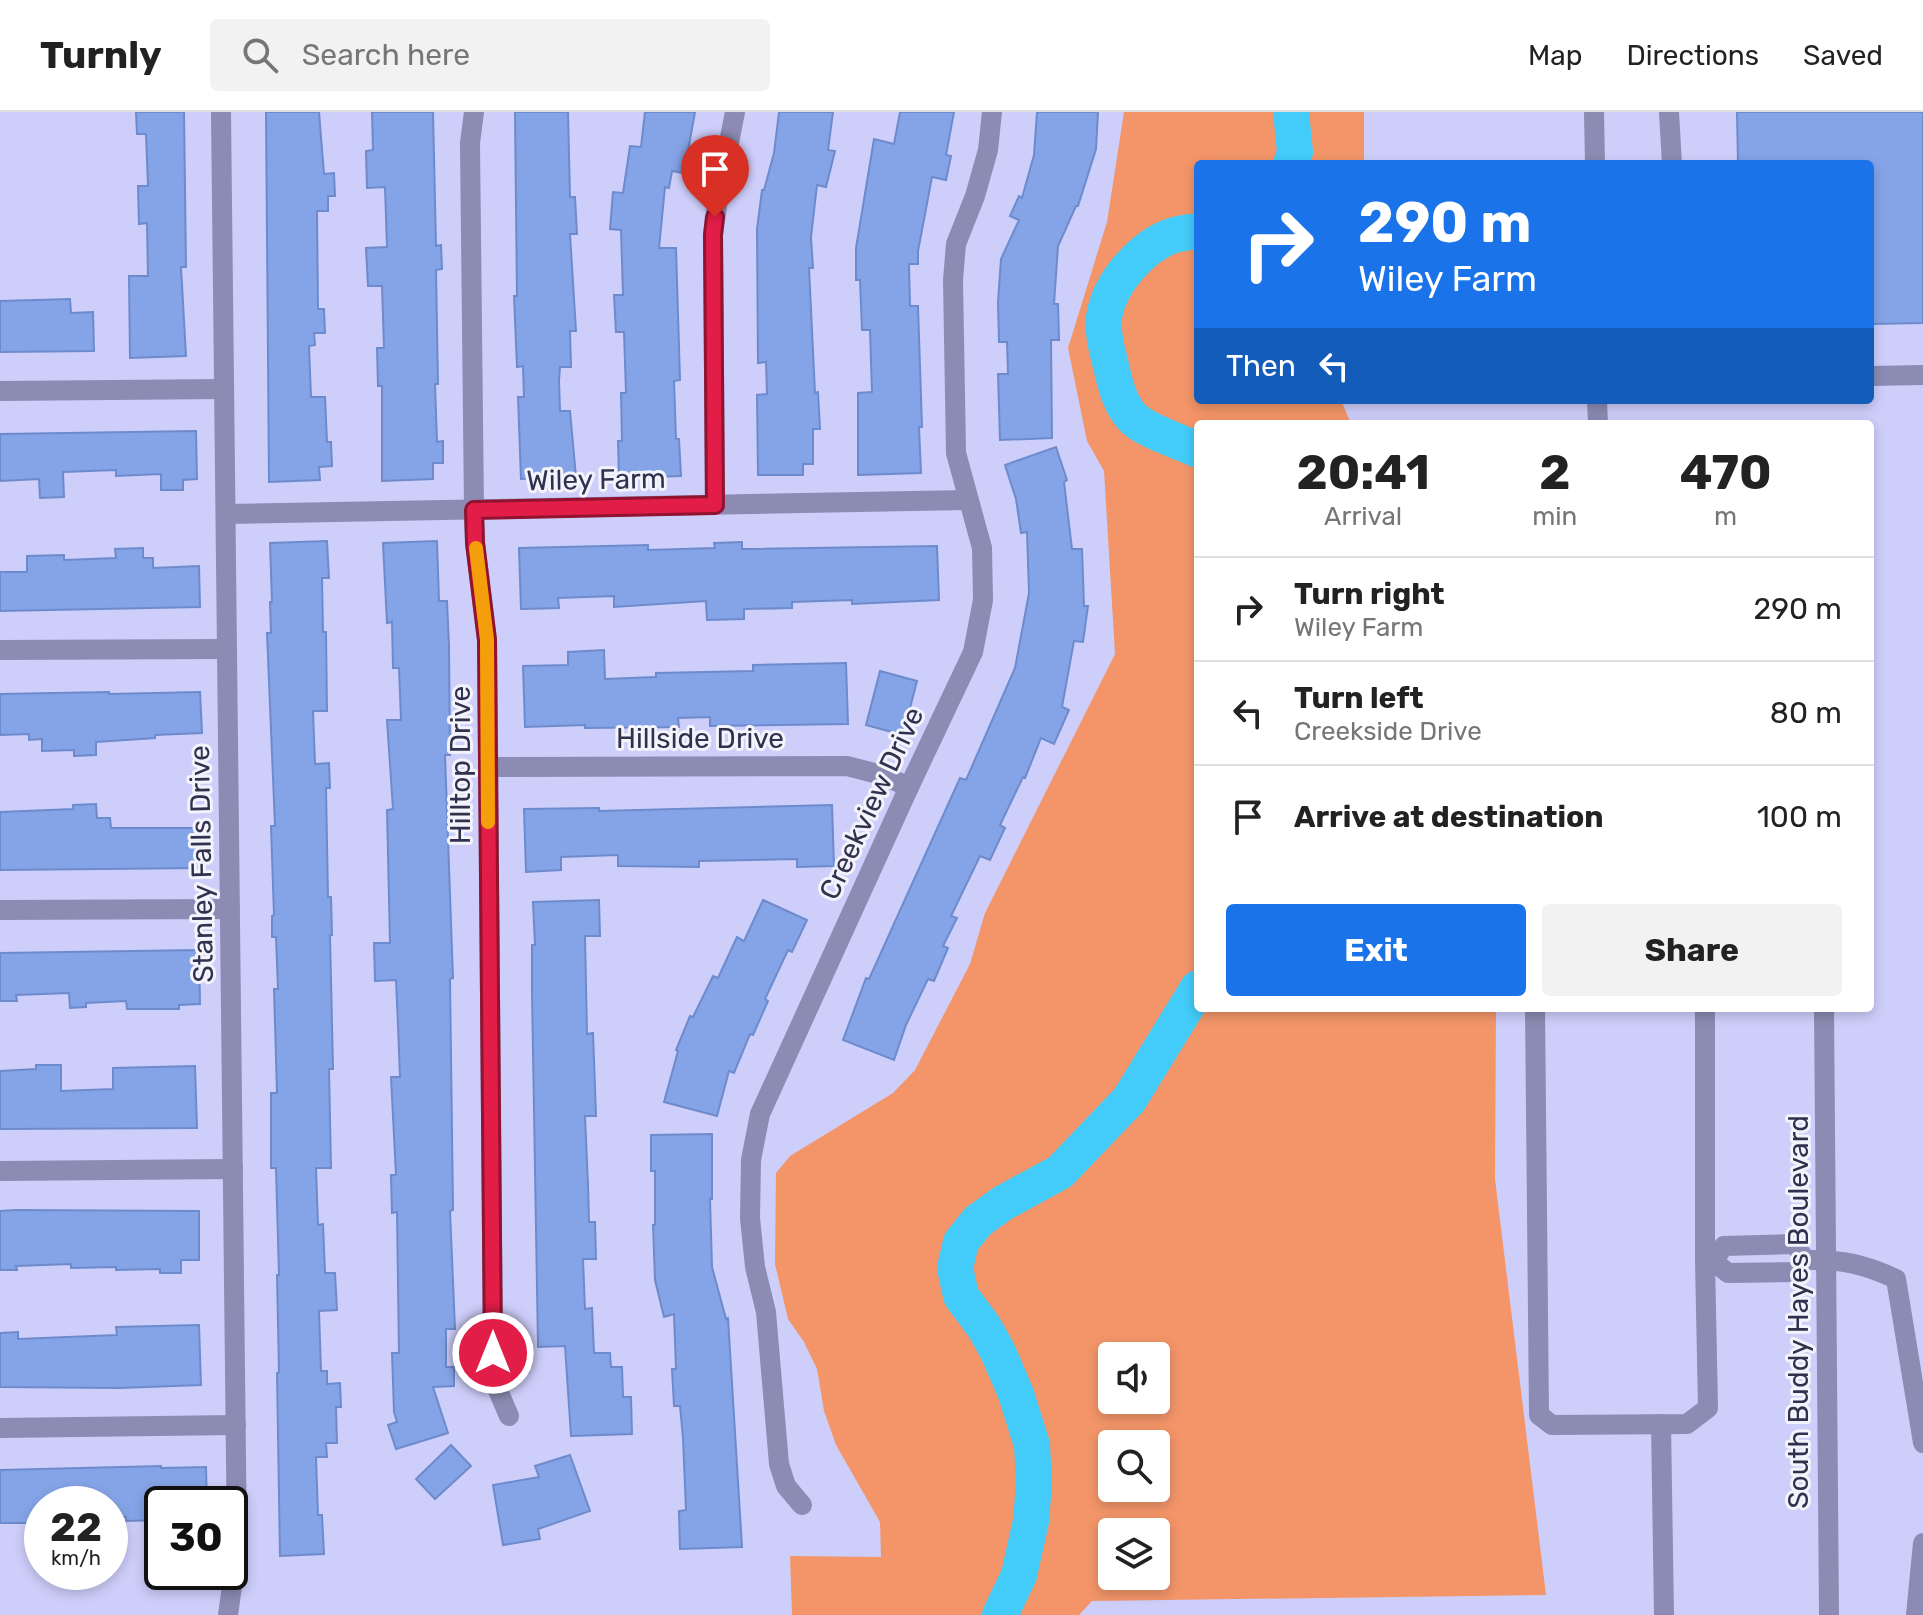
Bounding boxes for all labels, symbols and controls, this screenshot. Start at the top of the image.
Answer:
search box [210,19,770,91]
text: Turnly [40,32,162,78]
icon: search [238,33,282,77]
text: Search here [302,37,470,73]
text: Map [1528,39,1582,72]
text: Directions [1626,39,1759,72]
text: Saved [1803,39,1883,72]
pin [681,135,749,217]
icon: arrive [693,147,737,191]
text: 290 m [1358,190,1532,256]
icon: right [1226,192,1330,296]
text: Wiley Farm [1358,257,1537,300]
icon: left [1312,344,1356,388]
text: Then [1226,348,1296,384]
text: 20:41 [1296,444,1430,501]
text: 2 [1539,444,1570,501]
text: 470 [1680,444,1772,501]
street label: Wiley Farm [526,462,666,497]
text: Arrival [1324,501,1402,532]
text: min [1532,501,1577,532]
text: m [1714,501,1737,532]
text: Turn right [1294,576,1445,612]
icon: right [1226,587,1270,631]
text: 290 m [1754,591,1842,627]
text: Wiley Farm [1294,612,1423,643]
text: Turn left [1294,680,1424,716]
street label: Hilltop Drive [444,686,477,844]
icon: left [1226,691,1270,735]
text: 80 m [1770,695,1842,731]
street label: Creekview Drive [812,702,930,905]
text: Creekside Drive [1294,716,1482,747]
street label: Hillside Drive [616,722,784,755]
street label: Stanley Falls Drive [183,745,220,983]
icon: arrive [1226,795,1270,839]
text: Arrive at destination [1294,799,1604,835]
text: 100 m [1757,799,1842,835]
button: Exit [1226,904,1526,996]
button: Share [1542,904,1842,996]
street label: South Buddy Hayes Boulevard [1782,1115,1815,1509]
position arrow [451,1311,535,1395]
map controls [1098,1342,1170,1590]
button: sound [1098,1342,1170,1414]
button: search [1098,1430,1170,1502]
speed limit sign: 30 [144,1486,248,1590]
text: 22 [50,1504,102,1551]
button: layers [1098,1518,1170,1590]
text: km/h [51,1546,101,1570]

